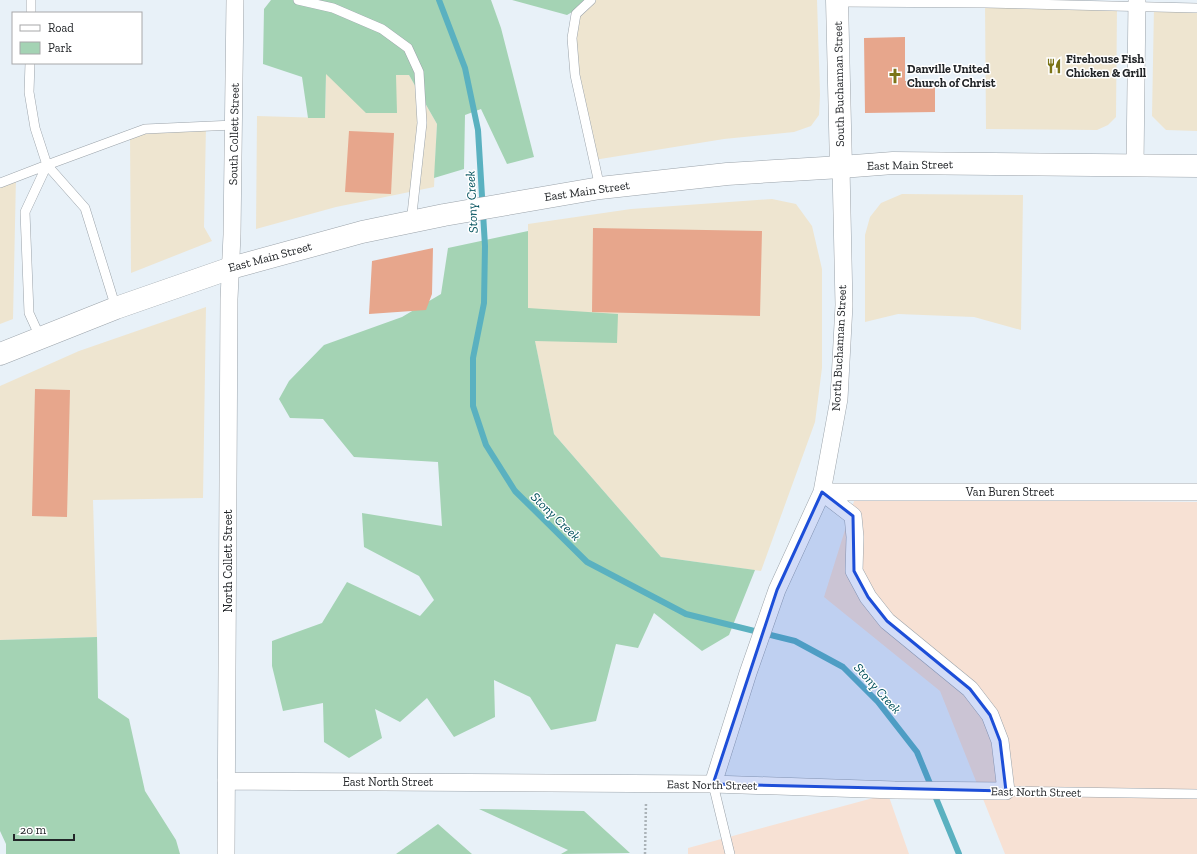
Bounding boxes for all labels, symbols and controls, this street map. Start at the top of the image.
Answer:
legend [12,12,142,64]
street label: South Buchannan Street [831,20,847,147]
text: Road [48,21,74,35]
text: Park [48,41,73,55]
place label: Firehouse Fish Chicken & Grill [1066,52,1147,80]
restaurant icon: Firehouse Fish Chicken & Grill [1045,57,1063,75]
place label: Danville United Church of Christ [907,62,996,90]
church icon: Danville United Church of Christ [886,67,904,85]
street label: South Collett Street [226,82,242,185]
street label: East Main Street [867,157,954,173]
water label: Stony Creek [462,170,481,234]
street label: East Main Street [543,178,631,204]
street label: East Main Street [227,239,314,275]
street label: North Buchannan Street [829,284,849,411]
street label: Van Buren Street [965,485,1055,499]
water label: Stony Creek [528,489,584,544]
street label: North Collett Street [221,509,235,612]
water label: Stony Creek [851,660,904,717]
street label: East North Street [343,775,434,789]
street label: East North Street [667,777,758,793]
street label: East North Street [991,784,1082,800]
scale bar [14,816,74,842]
text: 20 m [20,823,47,837]

